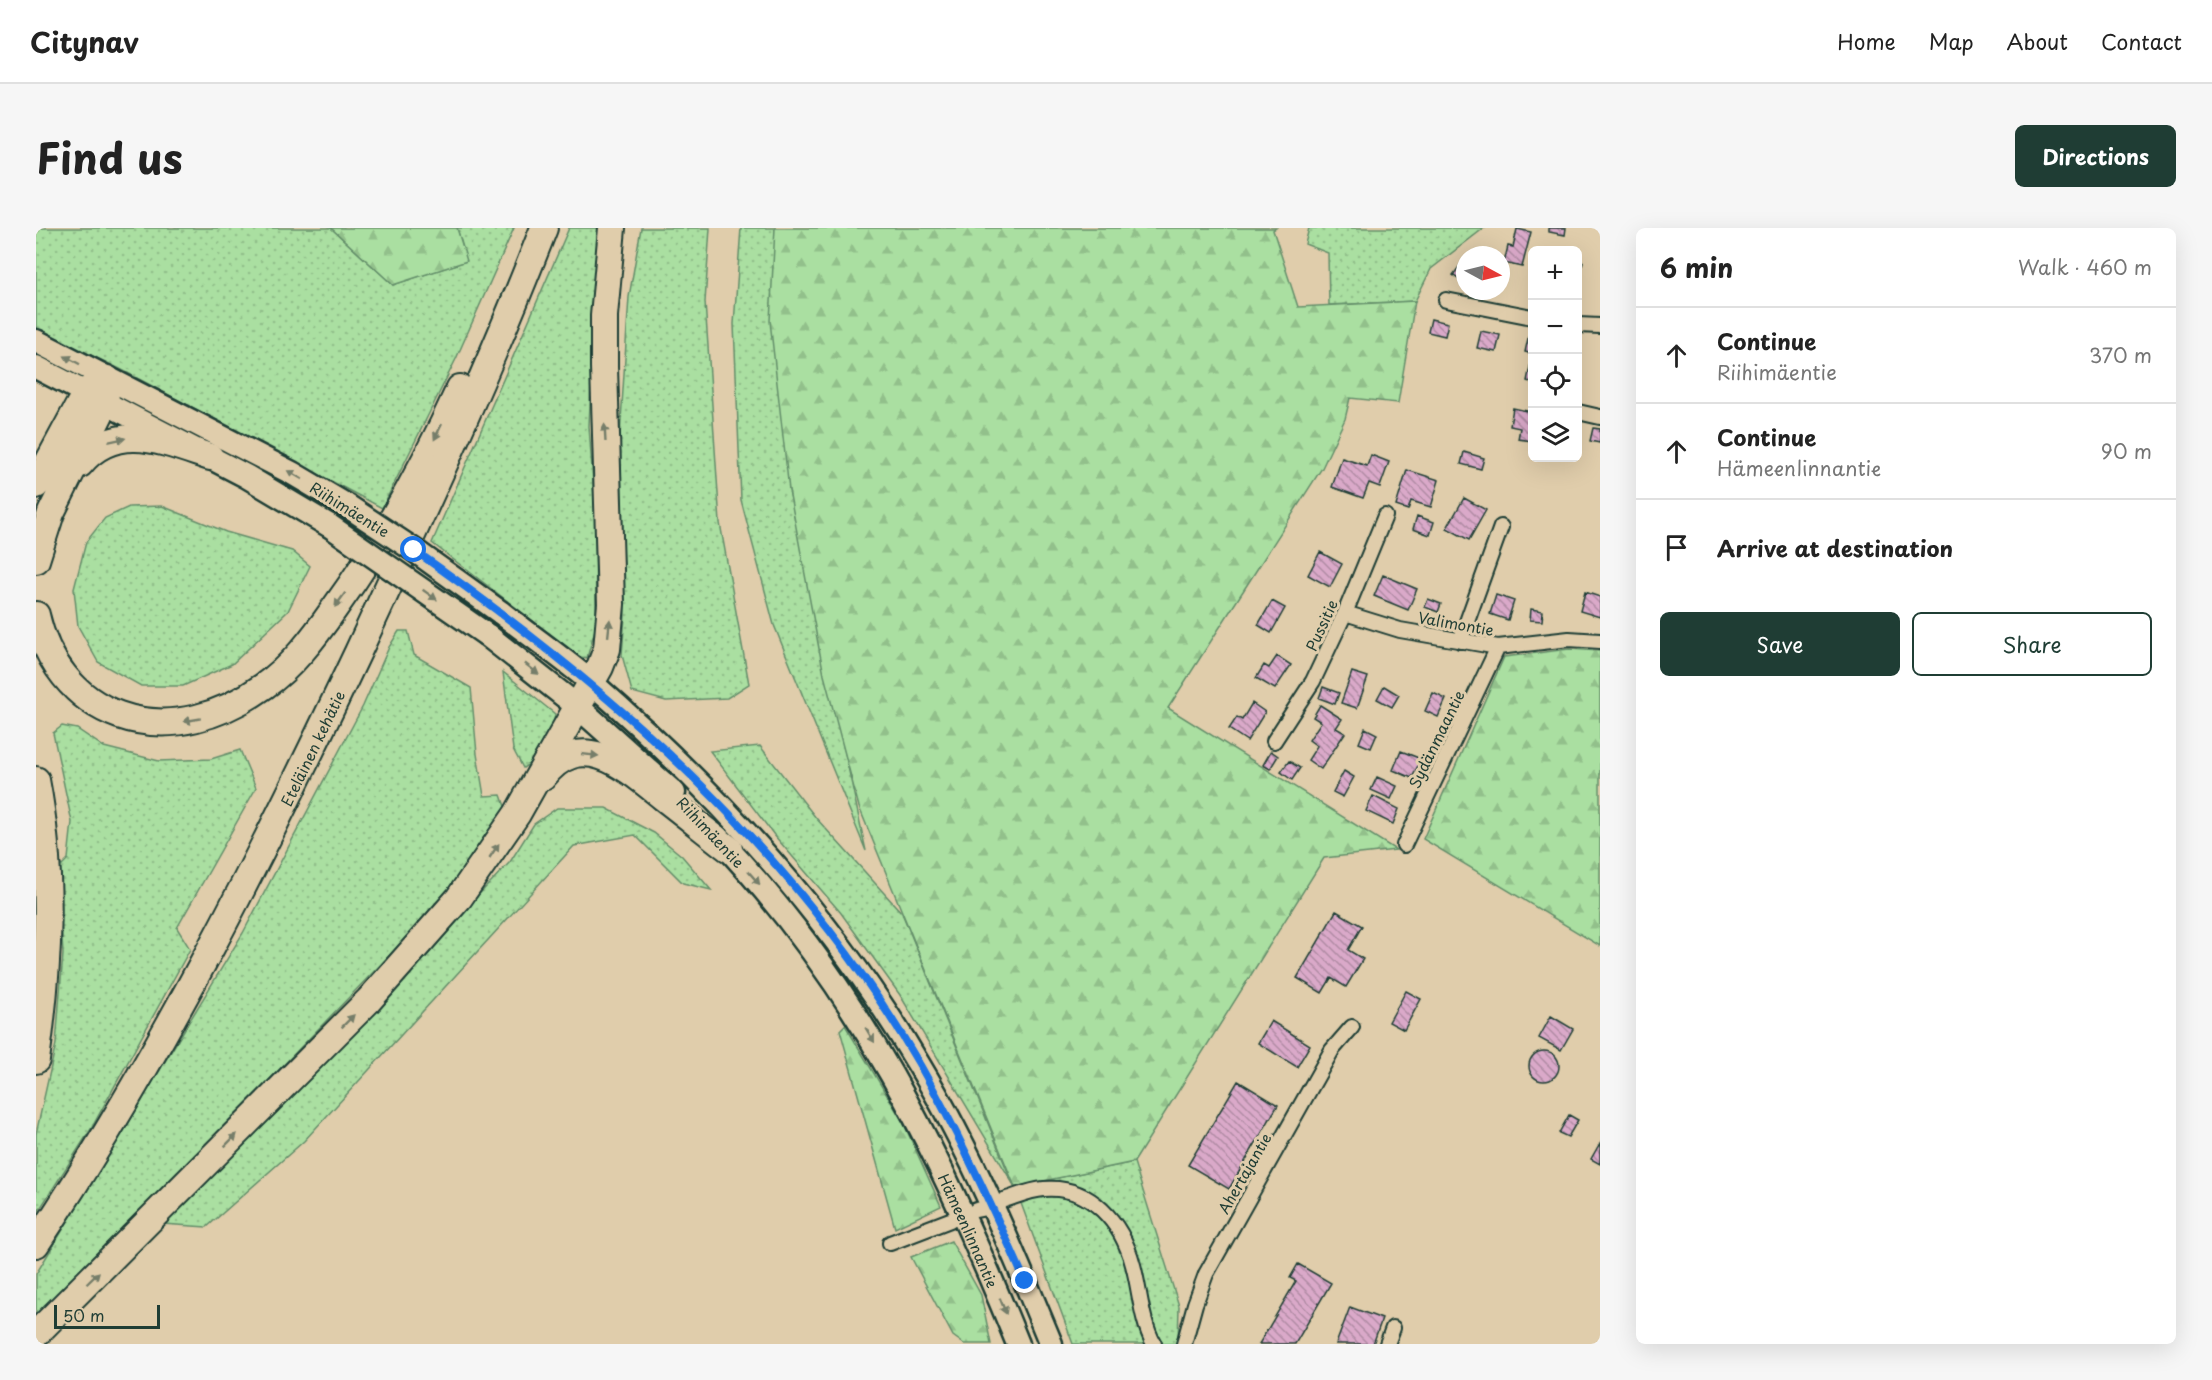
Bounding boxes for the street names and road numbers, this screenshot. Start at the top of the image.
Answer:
street label: Riihimäentie [306,475,394,543]
street label: Pussitie [1299,595,1343,655]
street label: Valimontie [1416,605,1496,641]
street label: Eteläinen kehätie [274,686,350,810]
street label: Sydänmaantie [1402,686,1470,792]
street label: Riihimäentie [672,791,750,873]
street label: Ahertajantie [1212,1128,1276,1218]
street label: Hämeenlinnantie [933,1169,1005,1291]

